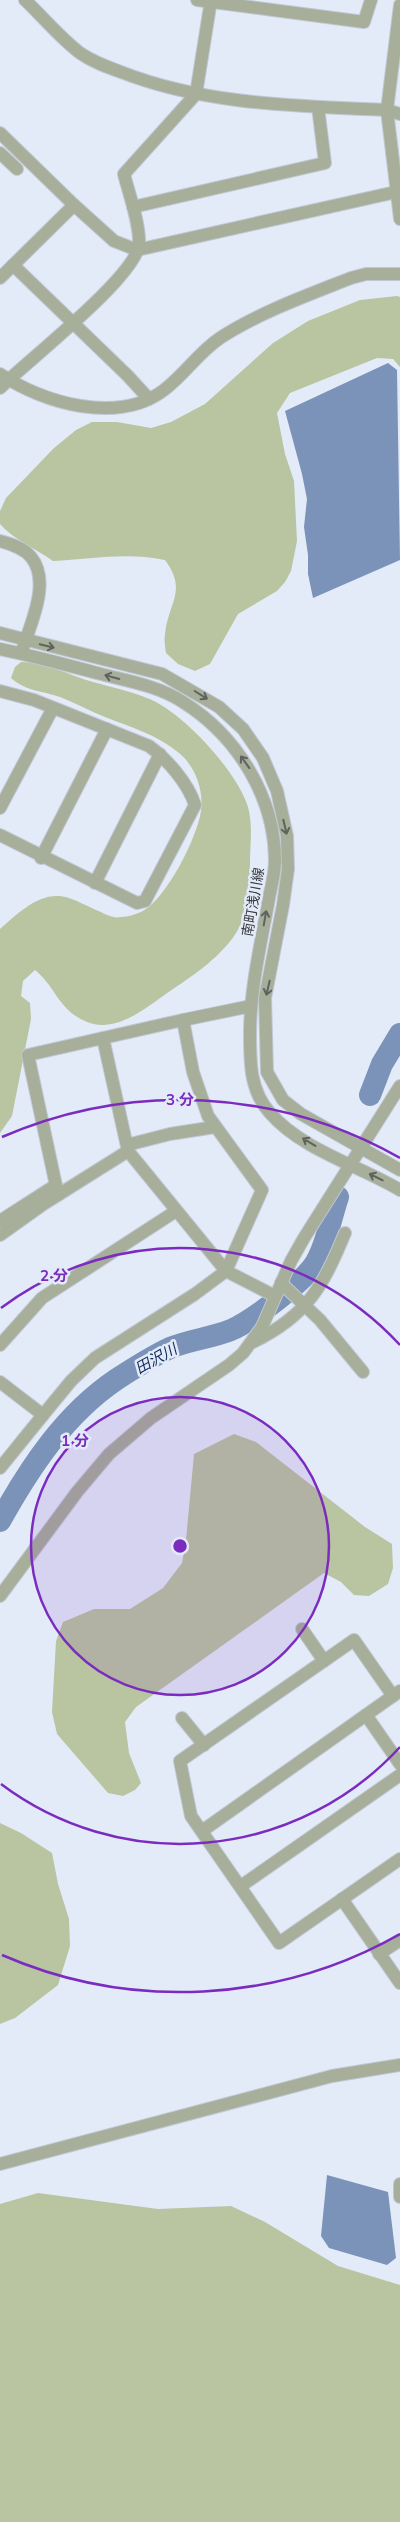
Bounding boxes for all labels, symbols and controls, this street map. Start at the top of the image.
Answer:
one-way arrow [39,642,55,651]
one-way arrow [105,672,121,681]
one-way arrow [193,691,207,701]
one-way arrow [239,756,250,769]
one-way arrow [281,819,290,835]
street label: 南町浅川線 [238,866,268,938]
one-way arrow [261,910,271,926]
one-way arrow [262,979,272,995]
text: 3 分 [166,1090,194,1109]
one-way arrow [303,1137,317,1147]
one-way arrow [369,1172,384,1182]
text: 2 分 [40,1266,68,1285]
water label: 田沢川 [131,1338,182,1378]
text: 1 分 [61,1431,89,1450]
centre of rings [171,1537,189,1555]

